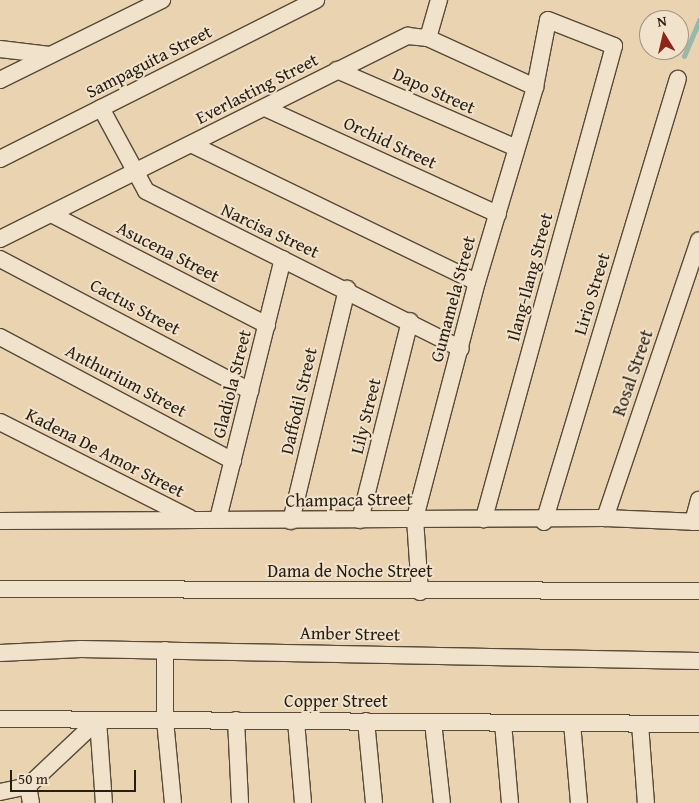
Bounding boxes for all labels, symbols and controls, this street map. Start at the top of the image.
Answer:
north arrow [639,10,689,60]
text: N [656,11,668,32]
street label: Sampaguita Street [82,21,216,103]
street label: Everlasting Street [192,49,322,129]
street label: Dapo Street [389,63,479,119]
street label: Orchid Street [340,112,440,174]
street label: Narcisa Street [218,199,322,263]
street label: Ilang-Ilang Street [502,210,558,344]
street label: Asucena Street [113,217,223,287]
street label: Gumamela Street [426,234,480,364]
street label: Lirio Street [569,250,615,338]
street label: Cactus Street [86,274,184,340]
street label: Gladiola Street [208,327,256,441]
street label: Rosal Street [608,327,658,419]
street label: Anthurium Street [62,340,190,422]
street label: Daffodil Street [276,345,322,457]
street label: Lily Street [346,376,386,456]
street label: Kadena De Amor Street [22,404,188,502]
street label: Champaca Street [285,488,413,512]
street label: Dama de Noche Street [267,560,433,582]
street label: Amber Street [300,622,400,646]
street label: Copper Street [284,690,388,712]
scale bar [12,760,139,792]
text: 50 m [18,768,48,789]

